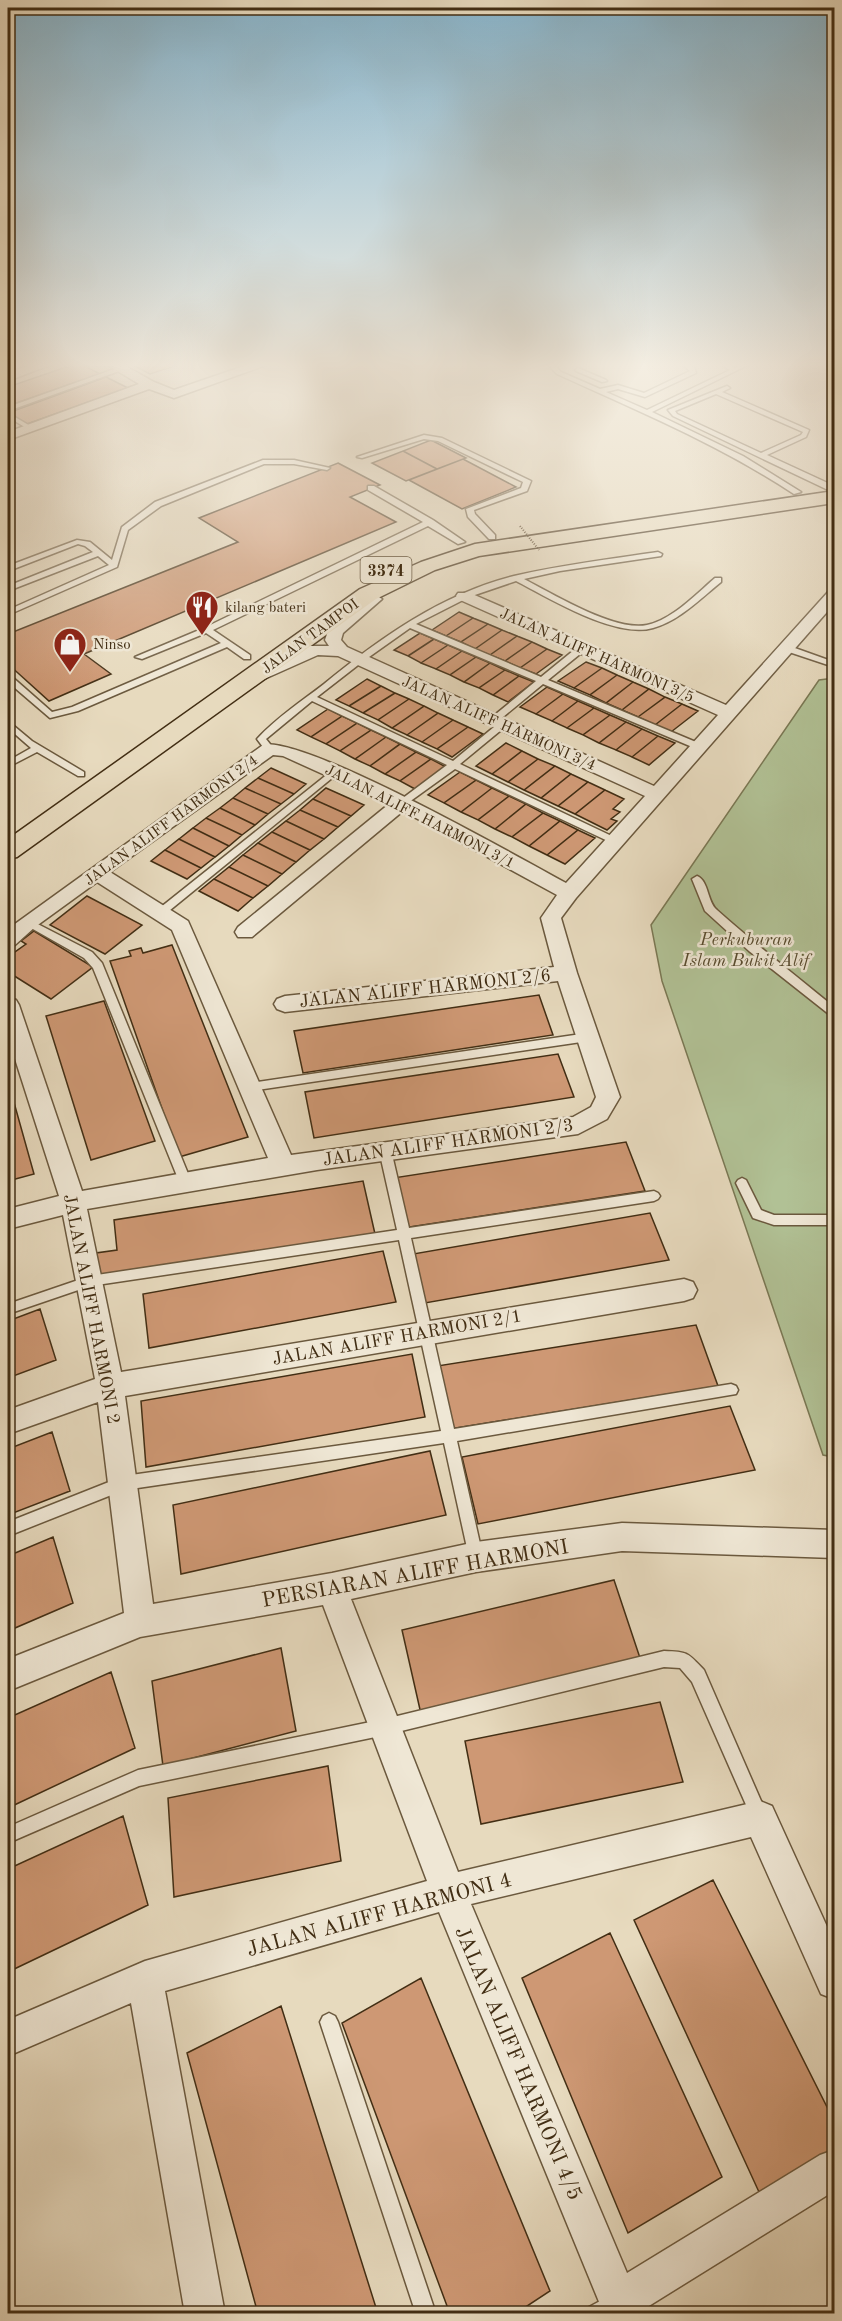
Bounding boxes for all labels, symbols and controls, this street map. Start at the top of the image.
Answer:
road number: 3374 [360,557,412,583]
restaurant icon: kilang bateri [184,589,220,636]
street label: JALAN TAMPOI [260,597,362,677]
place label: kilang bateri [225,601,306,616]
street label: JALAN ALIFF HARMONI 3/5 [497,607,696,706]
shop icon: Ninso [52,626,88,673]
place label: Ninso [93,638,131,653]
street label: JALAN ALIFF HARMONI 3/4 [399,675,598,774]
street label: JALAN ALIFF HARMONI 2/4 [82,753,262,889]
street label: JALAN ALIFF HARMONI 3/1 [322,763,517,872]
park label: Perkuburan Islam Bukit Alif [681,931,813,970]
street label: JALAN ALIFF HARMONI 2/6 [298,967,552,1011]
street label: JALAN ALIFF HARMONI 2/3 [322,1116,575,1169]
street label: JALAN ALIFF HARMONI 2 [60,1192,122,1426]
street label: JALAN ALIFF HARMONI 2/1 [271,1307,523,1369]
street label: PERSIARAN ALIFF HARMONI [260,1537,570,1612]
street label: JALAN ALIFF HARMONI 4 [245,1870,514,1961]
street label: JALAN ALIFF HARMONI 4/5 [450,1924,585,2203]

